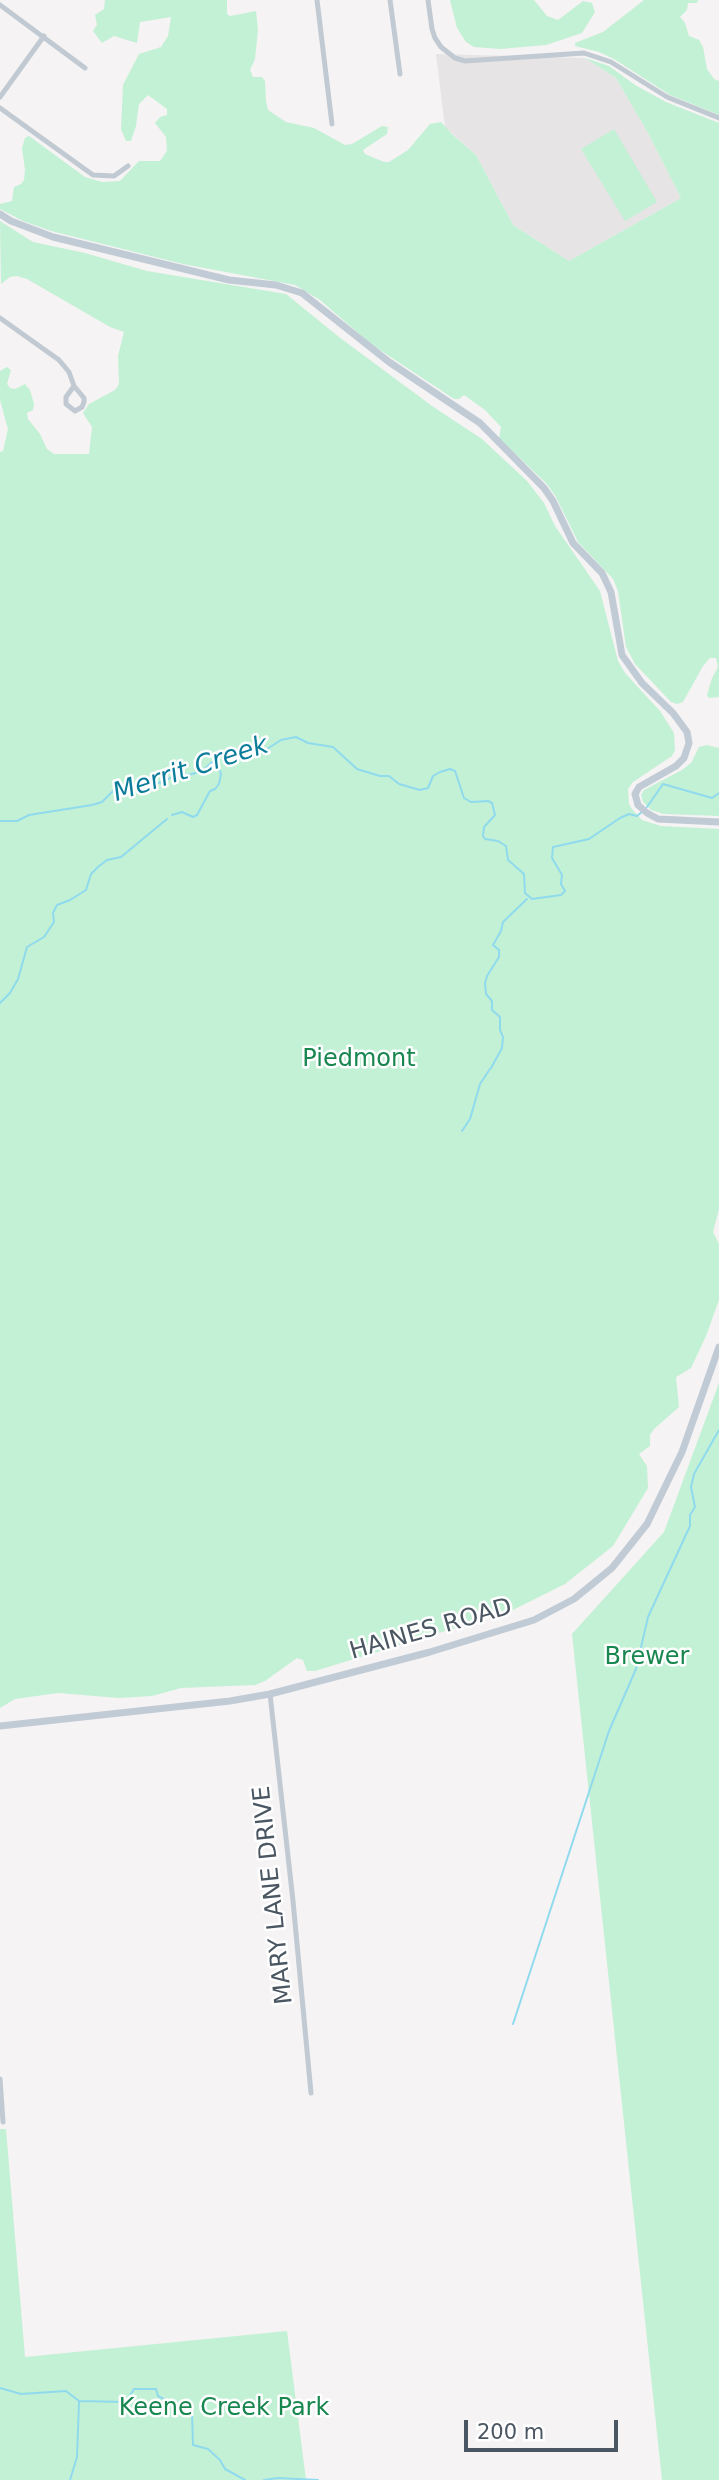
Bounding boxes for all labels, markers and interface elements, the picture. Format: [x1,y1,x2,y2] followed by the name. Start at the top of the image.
[109,730,273,810] water label: Merrit Creek
[302,1046,416,1074] park label: Piedmont
[346,1593,516,1667] street label: HAINES ROAD
[605,1644,689,1672] park label: Brewer
[248,1784,300,2006] street label: MARY LANE DRIVE
[119,2395,329,2423] park label: Keene Creek Park
[467,2406,621,2450] scale bar
[477,2420,544,2444] text: 200 m

